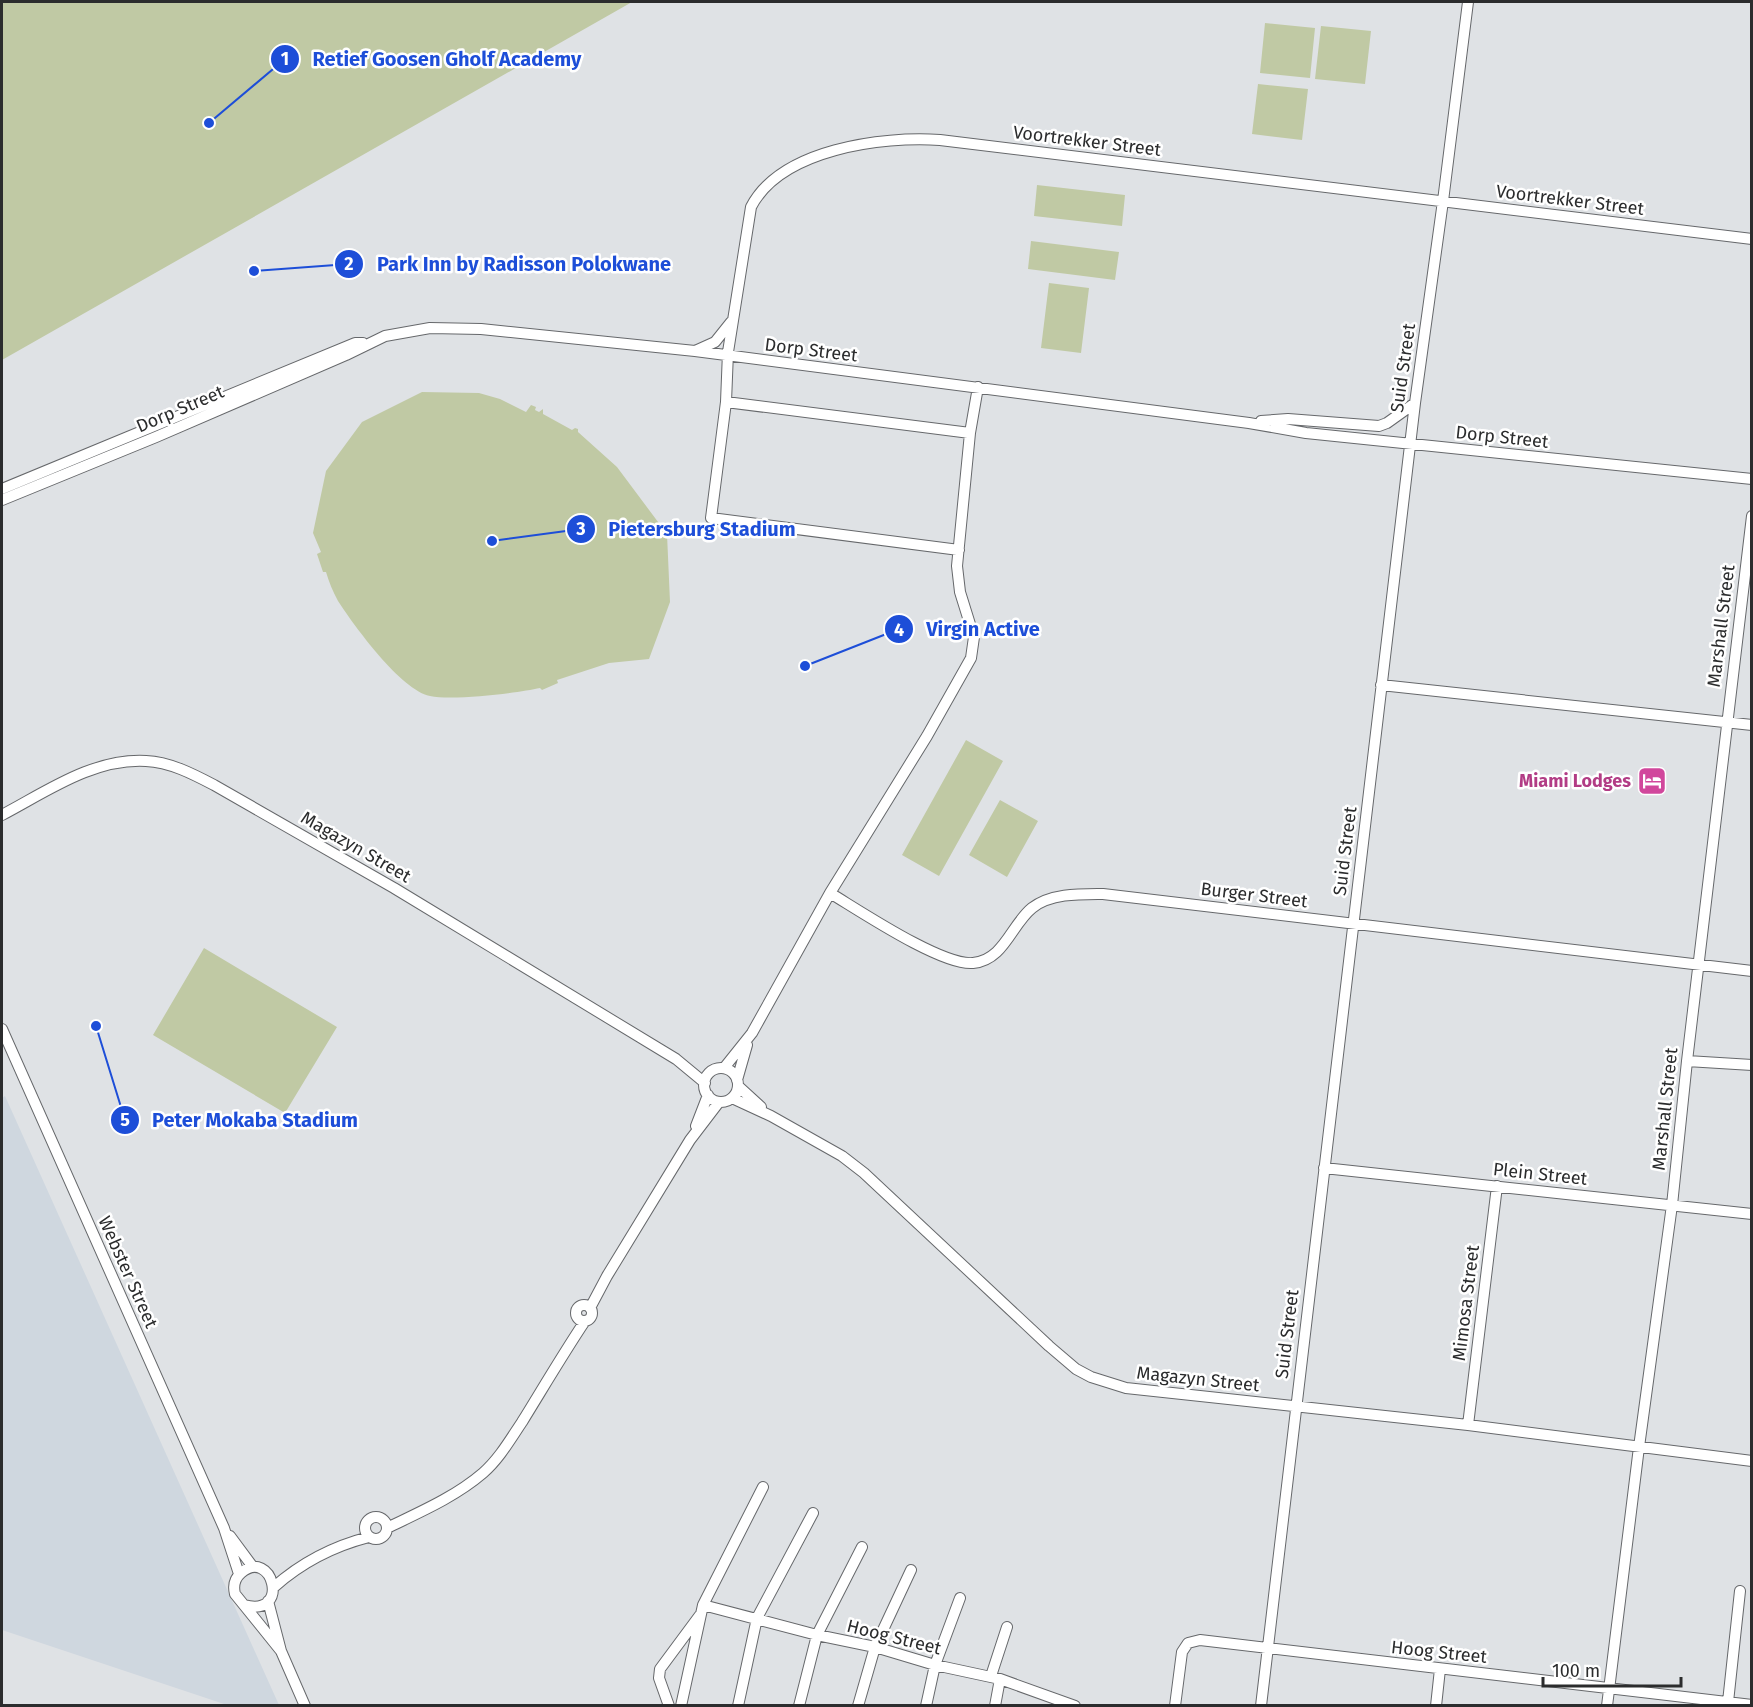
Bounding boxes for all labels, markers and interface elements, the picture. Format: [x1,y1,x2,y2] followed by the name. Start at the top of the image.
[270,40,593,78] callout: Retief Goosen Gholf Academy
[313,47,582,71] text: Retief Goosen Gholf Academy
[281,48,289,70] text: 1
[1012,121,1163,161] street label: Voortrekker Street
[1495,180,1646,220] street label: Voortrekker Street
[334,245,683,283] callout: Park Inn by Radisson Polokwane
[377,252,671,276] text: Park Inn by Radisson Polokwane
[344,253,354,275] text: 2
[1386,322,1420,414] street label: Suid Street
[763,333,859,367] street label: Dorp Street
[133,380,228,437] street label: Dorp Street
[1454,421,1550,453] street label: Dorp Street
[566,510,807,548] callout: Pietersburg Stadium
[608,517,796,541] text: Pietersburg Stadium
[575,518,586,540] text: 3
[1703,563,1739,688] street label: Marshall Street
[884,610,1052,648] callout: Virgin Active
[925,617,1040,641] text: Virgin Active
[894,619,904,641] text: 4
[1636,765,1668,797] hotel icon: Miami Lodges
[1519,770,1631,792] place label: Miami Lodges
[1329,805,1361,897] street label: Suid Street
[297,807,415,888] street label: Magazyn Street
[1199,878,1309,913] street label: Burger Street
[1648,1046,1682,1171] street label: Marshall Street
[110,1101,370,1139] callout: Peter Mokaba Stadium
[152,1108,358,1132] text: Peter Mokaba Stadium
[120,1109,130,1131] text: 5
[1492,1158,1589,1190] street label: Plein Street
[94,1213,163,1332] street label: Webster Street
[1448,1243,1484,1362] street label: Mimosa Street
[1271,1288,1303,1380] street label: Suid Street
[1136,1362,1261,1396] street label: Magazyn Street
[845,1615,944,1659] street label: Hoog Street
[1390,1636,1488,1668] street label: Hoog Street
[1543,1650,1681,1688] scale bar
[1552,1660,1600,1682] text: 100 m

